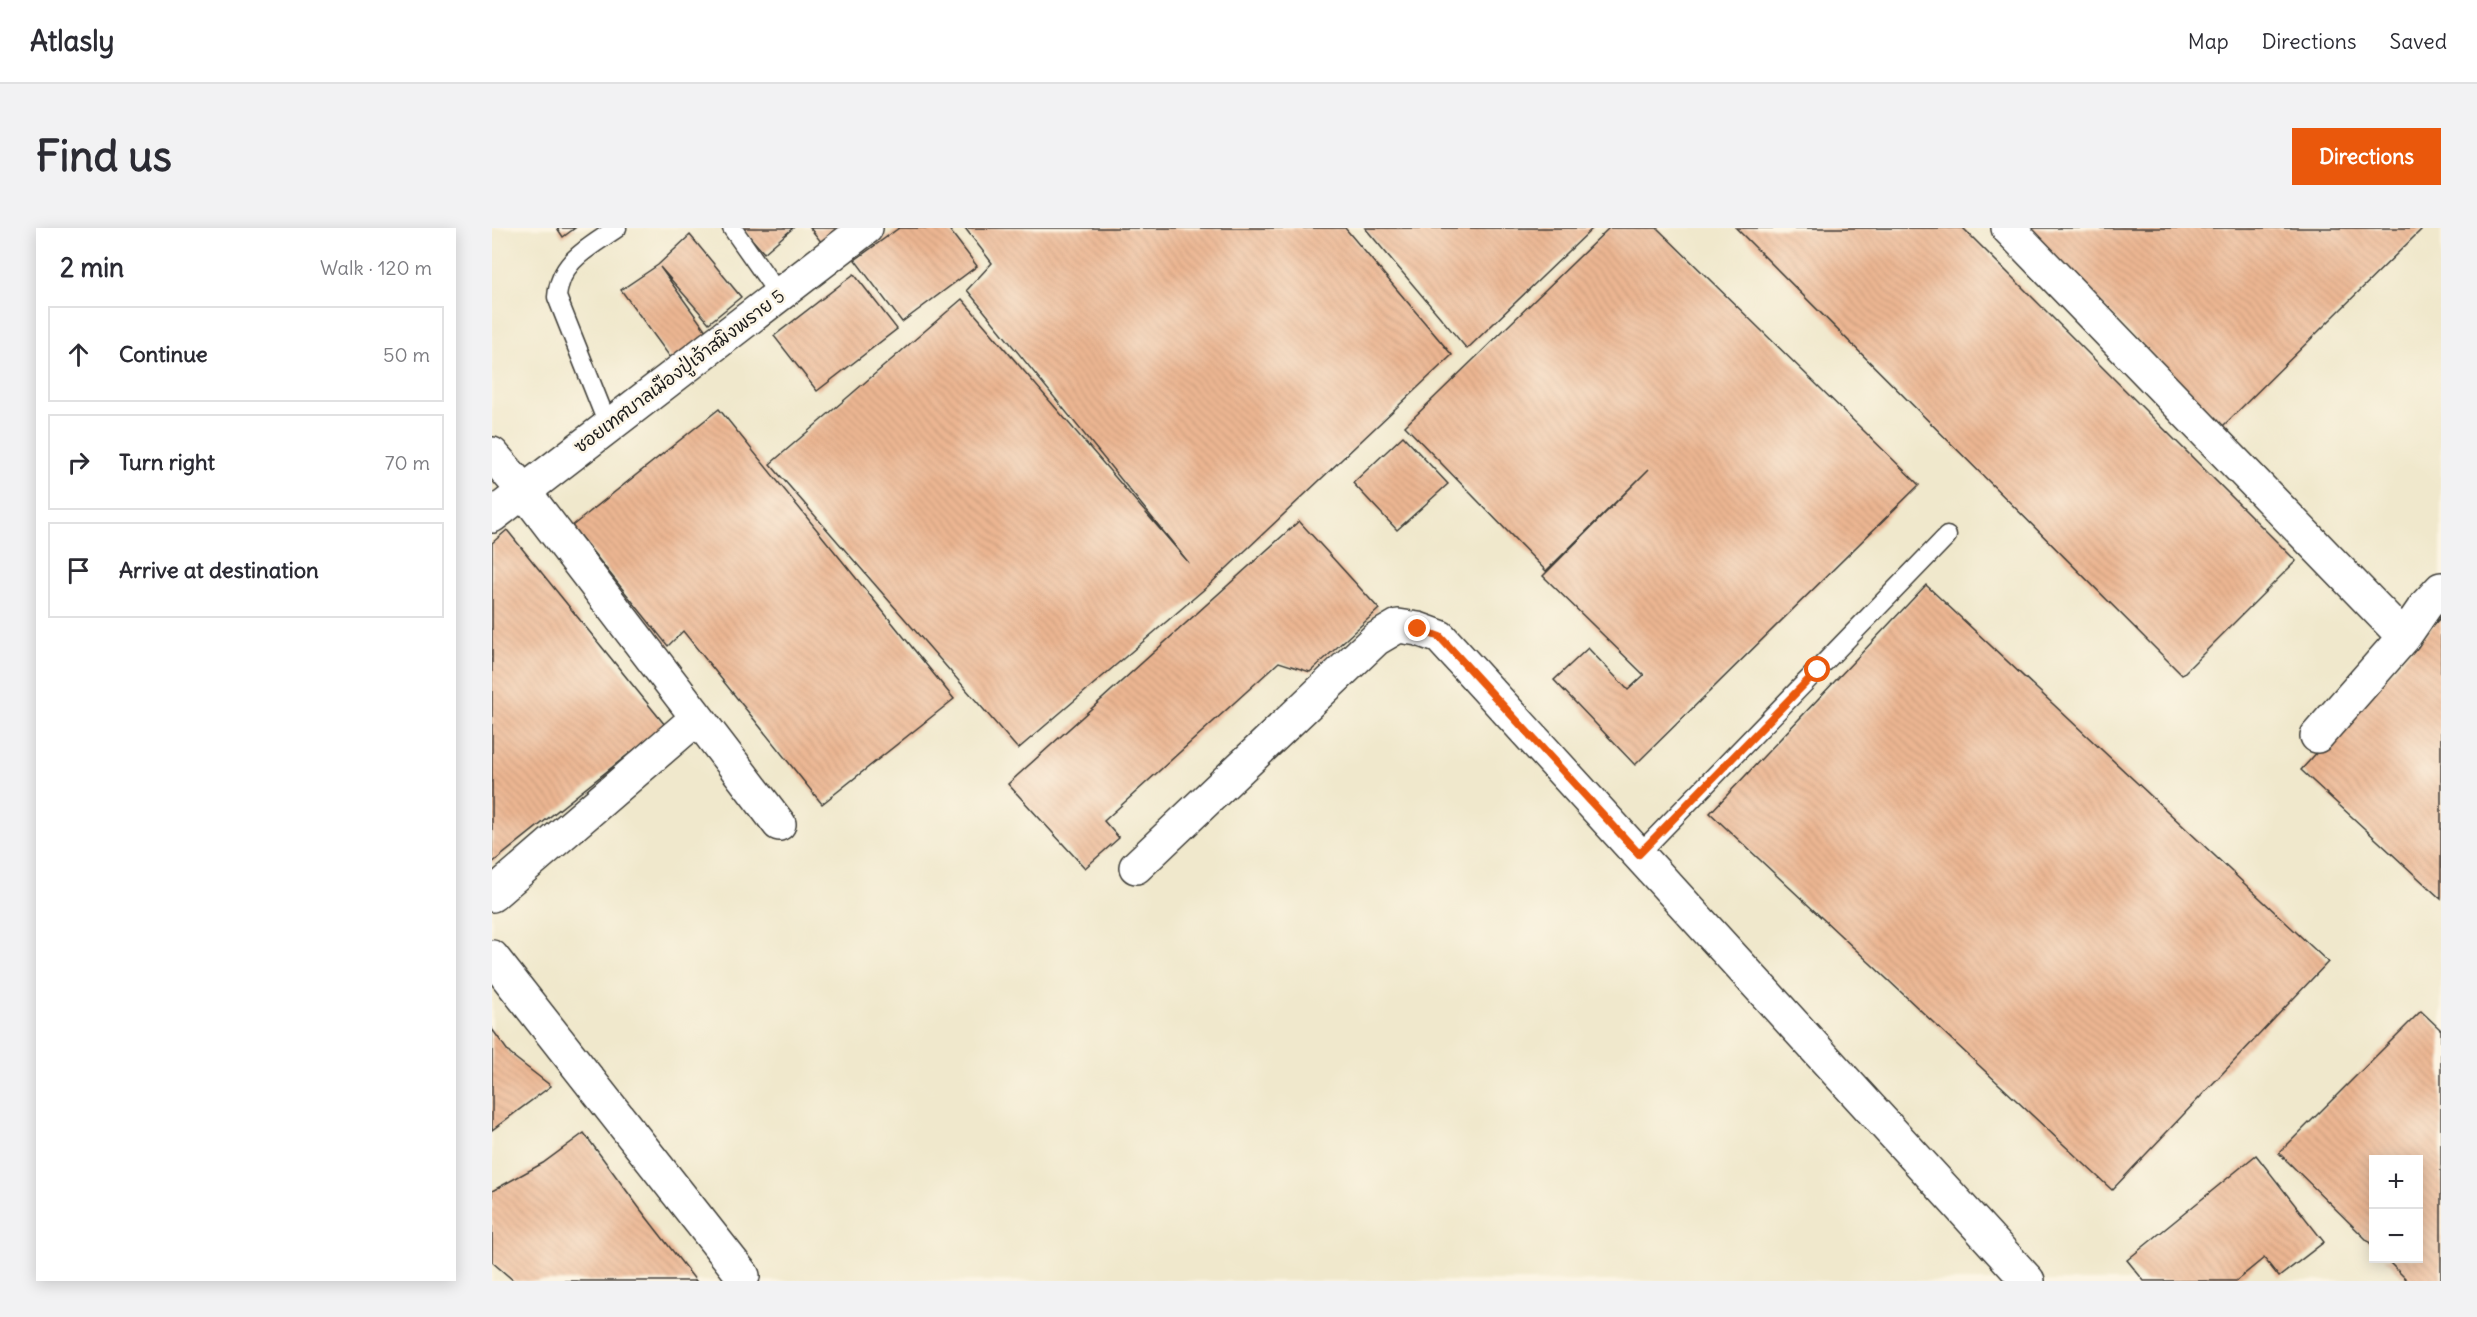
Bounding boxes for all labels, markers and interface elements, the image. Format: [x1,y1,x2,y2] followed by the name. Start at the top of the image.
[30,23,114,59] text: Atlasly
[2188,28,2229,55] text: Map
[2262,28,2356,55] text: Directions
[2389,28,2447,55] text: Saved
[2292,128,2441,185] button: Directions
[36,130,172,182] text: Find us
[60,251,124,284] text: 2 min
[320,255,432,280] text: Walk · 120 m
[569,284,791,460] street label: ซอยเทศบาลเมืองปู่เจ้าสมิงพราย 5
[62,338,95,371] icon: ahead
[119,340,208,368] text: Continue
[383,342,430,367] text: 50 m
[62,446,95,479] icon: right
[119,448,215,476] text: Turn right
[385,450,430,475] text: 70 m
[62,554,95,587] icon: arrive
[119,556,319,584] text: Arrive at destination
[1404,615,1430,641] route end
[1804,656,1830,682] route start
[2369,1155,2423,1263] map controls
[2369,1155,2423,1209] button: +
[2369,1209,2423,1263] button: −

